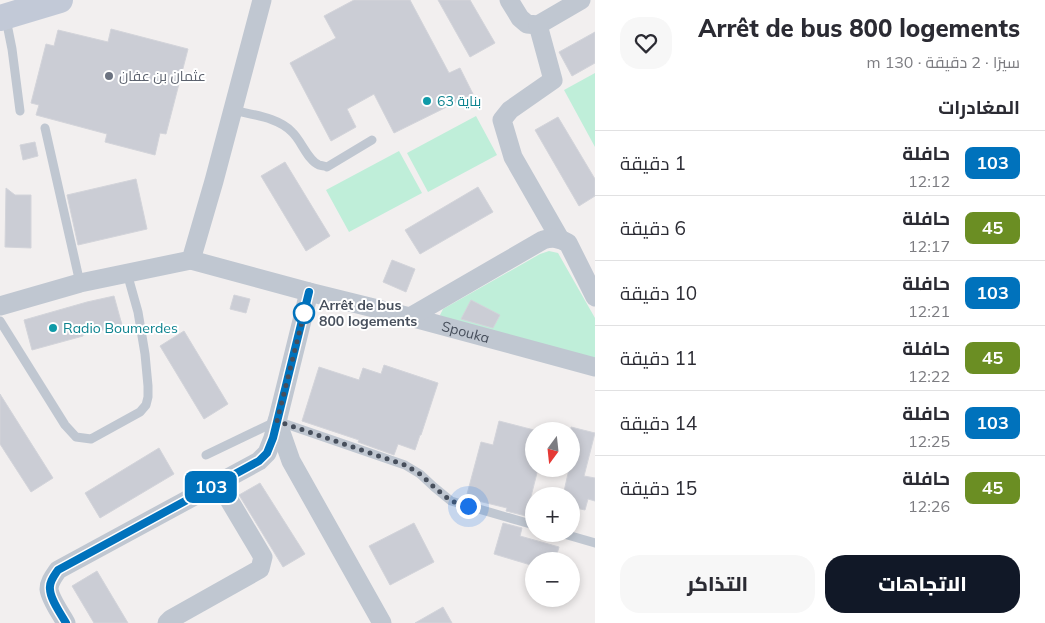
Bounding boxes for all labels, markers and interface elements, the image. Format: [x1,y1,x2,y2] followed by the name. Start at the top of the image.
[698,13,1020,43] text: Arrêt de bus 800 logements
[620,17,672,69] button: heart
[866,52,1020,72] text: سيرًا · 2 دقيقة · 130 m
[119,67,206,85] place label: عثمان بن عفان
[103,70,115,82] marker: عثمان بن عفان
[437,92,481,110] place label: بناية 63
[421,95,433,107] marker: بناية 63
[938,95,1020,119] text: المغادرات
[902,141,950,165] text: حافلة
[620,151,686,175] text: 1 دقيقة
[976,151,1009,174] text: 103
[908,171,950,191] text: 12:12
[902,206,950,230] text: حافلة
[620,216,686,240] text: 6 دقيقة
[982,216,1003,239] text: 45
[908,236,950,256] text: 12:17
[902,271,950,295] text: حافلة
[620,281,697,305] text: 10 دقيقة
[976,281,1009,304] text: 103
[319,296,417,330] place label: Arrêt de bus 800 logements
[908,301,950,321] text: 12:21
[293,302,315,324] marker: Arrêt de bus 800 logements
[440,317,492,347] street label: Spouka
[63,319,178,337] place label: Radio Boumerdes
[47,322,59,334] marker: Radio Boumerdes
[902,336,950,360] text: حافلة
[620,346,697,370] text: 11 دقيقة
[982,346,1003,369] text: 45
[908,366,950,386] text: 12:22
[902,401,950,425] text: حافلة
[620,411,697,435] text: 14 دقيقة
[976,411,1009,434] text: 103
[525,422,580,478] north arrow
[525,422,580,607] map controls
[908,431,950,451] text: 12:25
[902,466,950,490] text: حافلة
[182,471,240,503] line badge: 103
[195,475,227,498] text: 103
[620,476,697,500] text: 15 دقيقة
[982,476,1003,499] text: 45
[525,487,580,542] button: +
[456,494,481,519] your location
[908,496,950,516] text: 12:26
[525,552,580,607] button: −
[620,555,815,613] button: التذاكر
[825,555,1020,613] button: الاتجاهات

